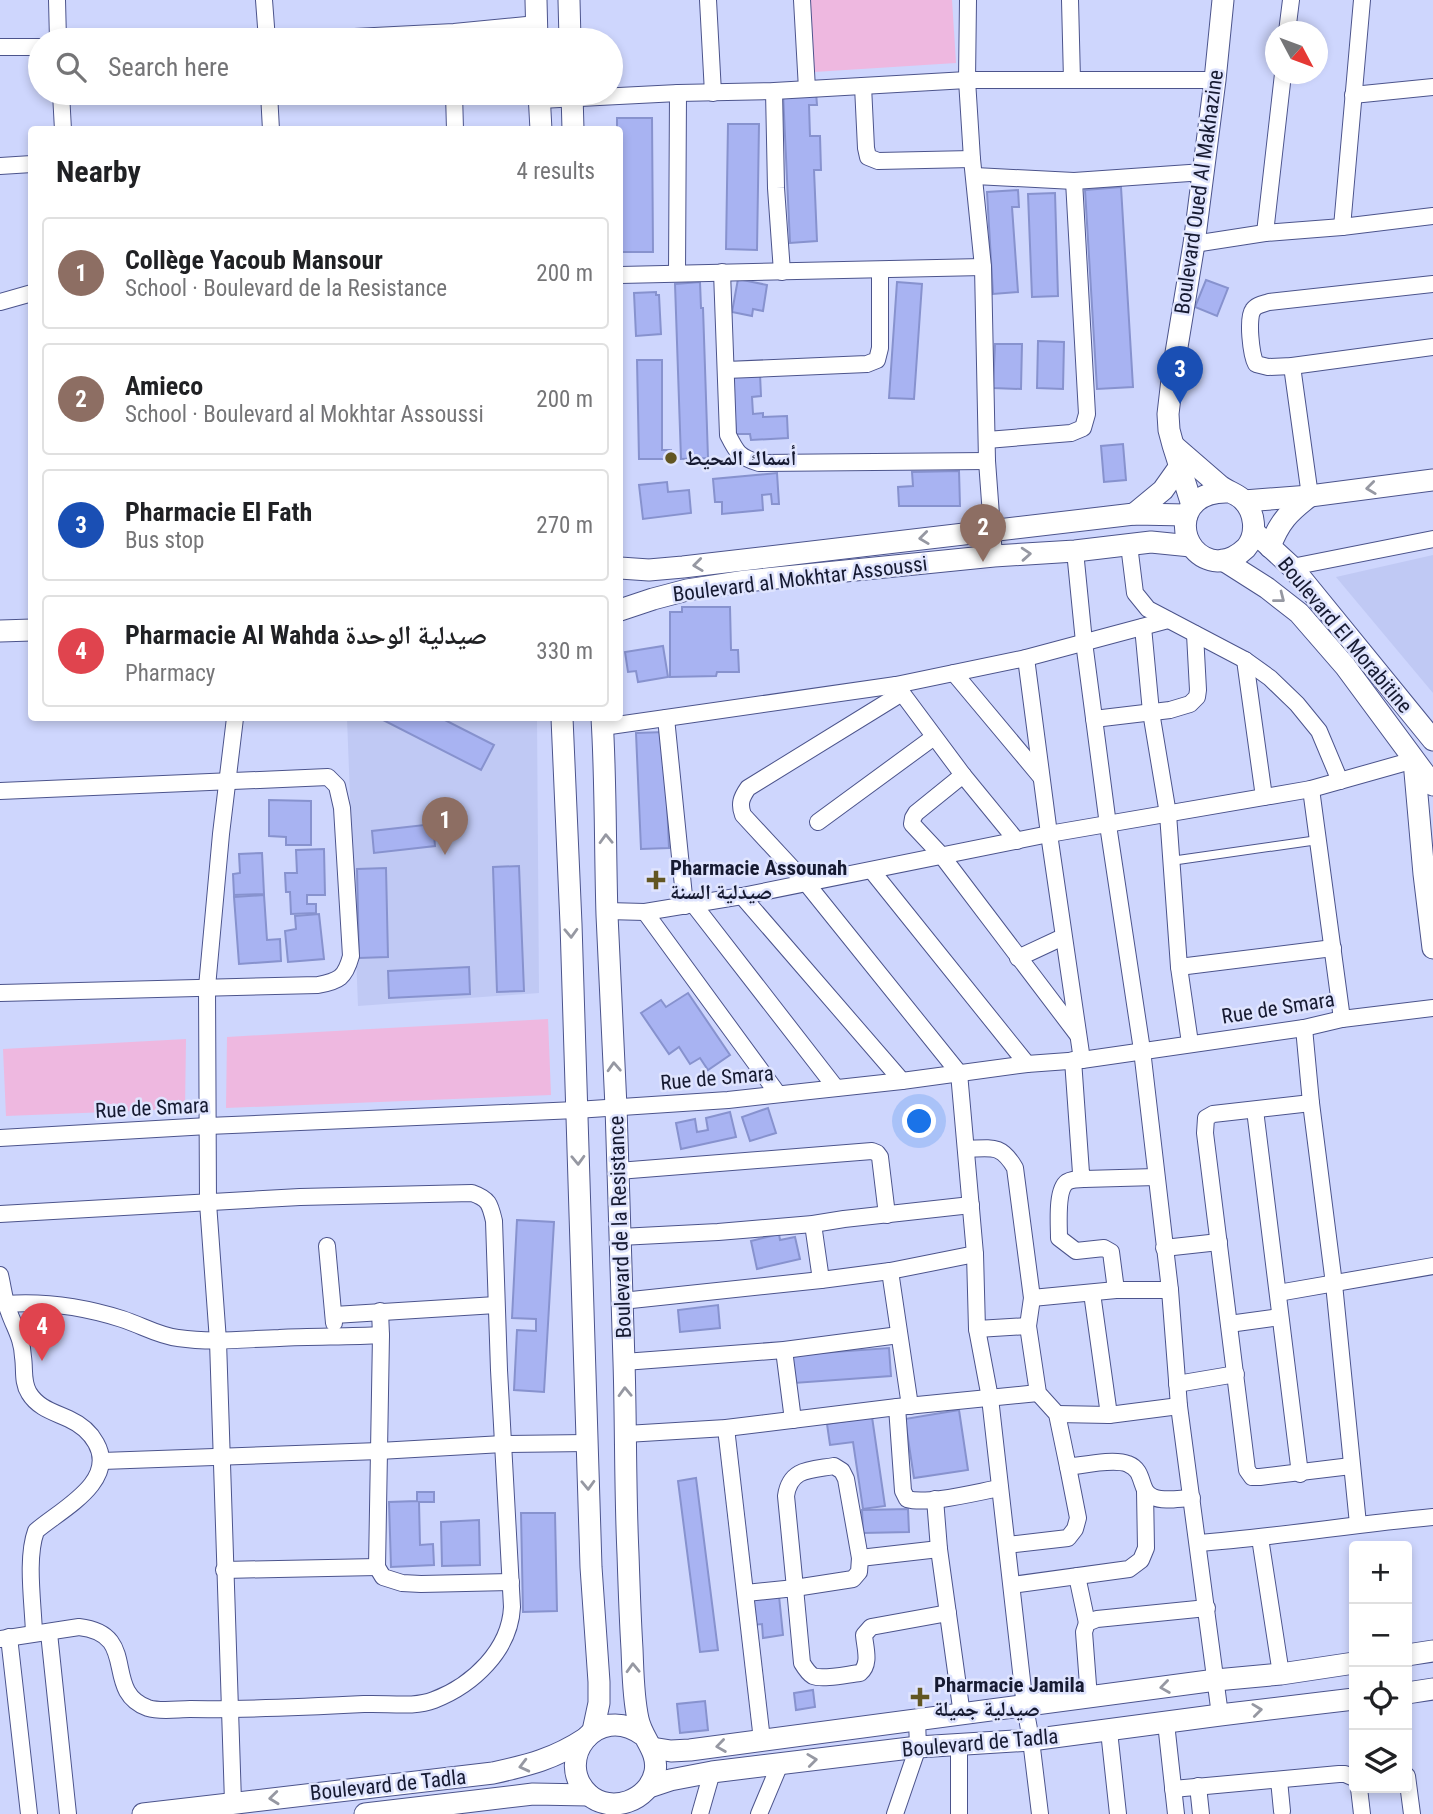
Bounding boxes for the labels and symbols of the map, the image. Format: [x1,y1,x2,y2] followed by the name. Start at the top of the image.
[1265,21,1328,84] north arrow
[1170,68,1228,316] street label: Boulevard Oued Al Makhazine
[1157,346,1203,404] pin: 3
[685,444,796,470] place label: أسماك المحيط
[663,450,679,466] marker: أسماك المحيط
[1365,481,1377,496] one-way arrow
[960,504,1006,562] pin: 2
[918,531,930,546] one-way arrow
[1020,547,1031,562] one-way arrow
[671,551,929,607] street label: Boulevard al Mokhtar Assoussi
[1273,552,1417,718] street label: Boulevard El Morabitine
[692,558,704,573] one-way arrow
[1271,590,1284,602] one-way arrow
[422,797,468,855] pin: 1
[598,834,614,844] one-way arrow
[670,856,847,904] place label: Pharmacie Assounah صيدلية السنة
[648,872,664,888] marker: Pharmacie Assounah صيدلية السنة
[563,928,579,938] one-way arrow
[1220,987,1336,1029] street label: Rue de Smara
[607,1061,622,1072] one-way arrow
[659,1061,775,1095] street label: Rue de Smara
[95,1093,209,1123] street label: Rue de Smara
[902,1104,936,1138] your location
[604,1115,636,1339] street label: Boulevard de la Resistance
[570,1155,586,1166] one-way arrow
[19,1303,65,1361] pin: 4
[617,1386,632,1397] one-way arrow
[581,1480,596,1491] one-way arrow
[625,1663,640,1674] one-way arrow
[934,1673,1085,1721] place label: Pharmacie Jamila صيدلية جميلة
[1159,1680,1171,1695] one-way arrow
[912,1689,928,1705] marker: Pharmacie Jamila صيدلية جميلة
[1251,1703,1263,1718] one-way arrow
[901,1724,1059,1762] street label: Boulevard de Tadla
[715,1738,727,1753] one-way arrow
[806,1753,818,1768] one-way arrow
[518,1758,530,1772] one-way arrow
[309,1765,467,1805] street label: Boulevard de Tadla
[268,1790,280,1805] one-way arrow

